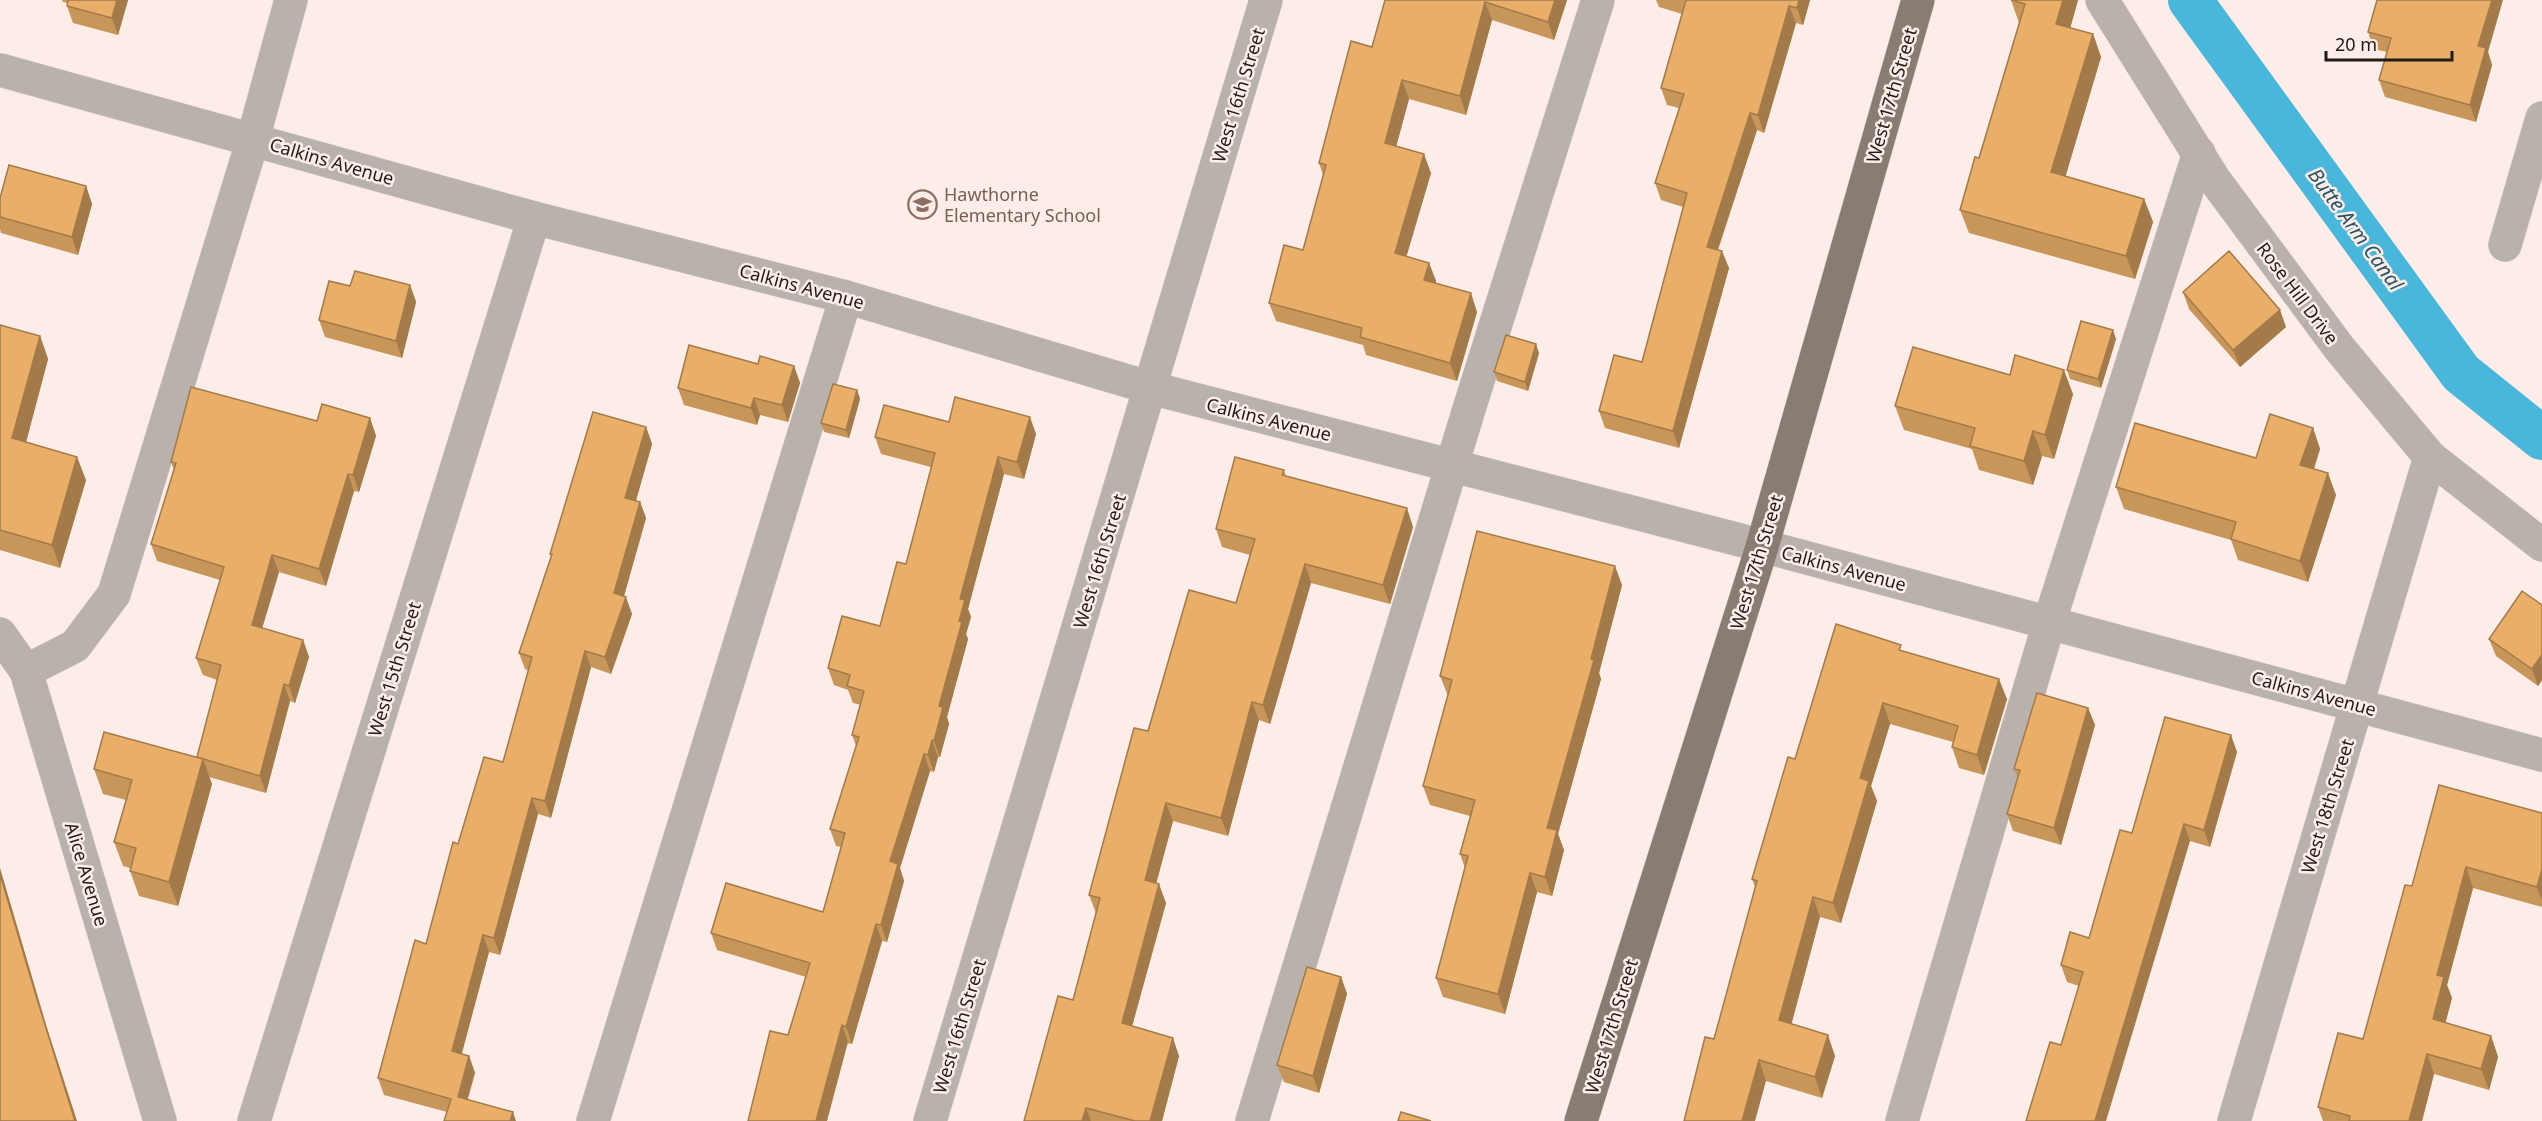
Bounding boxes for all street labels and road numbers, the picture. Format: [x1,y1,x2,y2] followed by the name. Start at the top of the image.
[1206,24,1270,165] street label: West 16th Street
[1860,24,1922,165] street label: West 17th Street
[267,132,397,190] street label: Calkins Avenue
[2252,237,2344,349] street label: Rose Hill Drive
[737,258,867,314] street label: Calkins Avenue
[1204,392,1334,446] street label: Calkins Avenue
[1067,490,1131,631] street label: West 16th Street
[1724,491,1788,632] street label: West 17th Street
[1779,540,1909,596] street label: Calkins Avenue
[362,598,426,739] street label: West 15th Street
[2249,665,2379,721] street label: Calkins Avenue
[2295,735,2359,876] street label: West 18th Street
[60,819,114,929] street label: Alice Avenue
[927,955,991,1096] street label: West 16th Street
[1579,955,1643,1096] street label: West 17th Street

